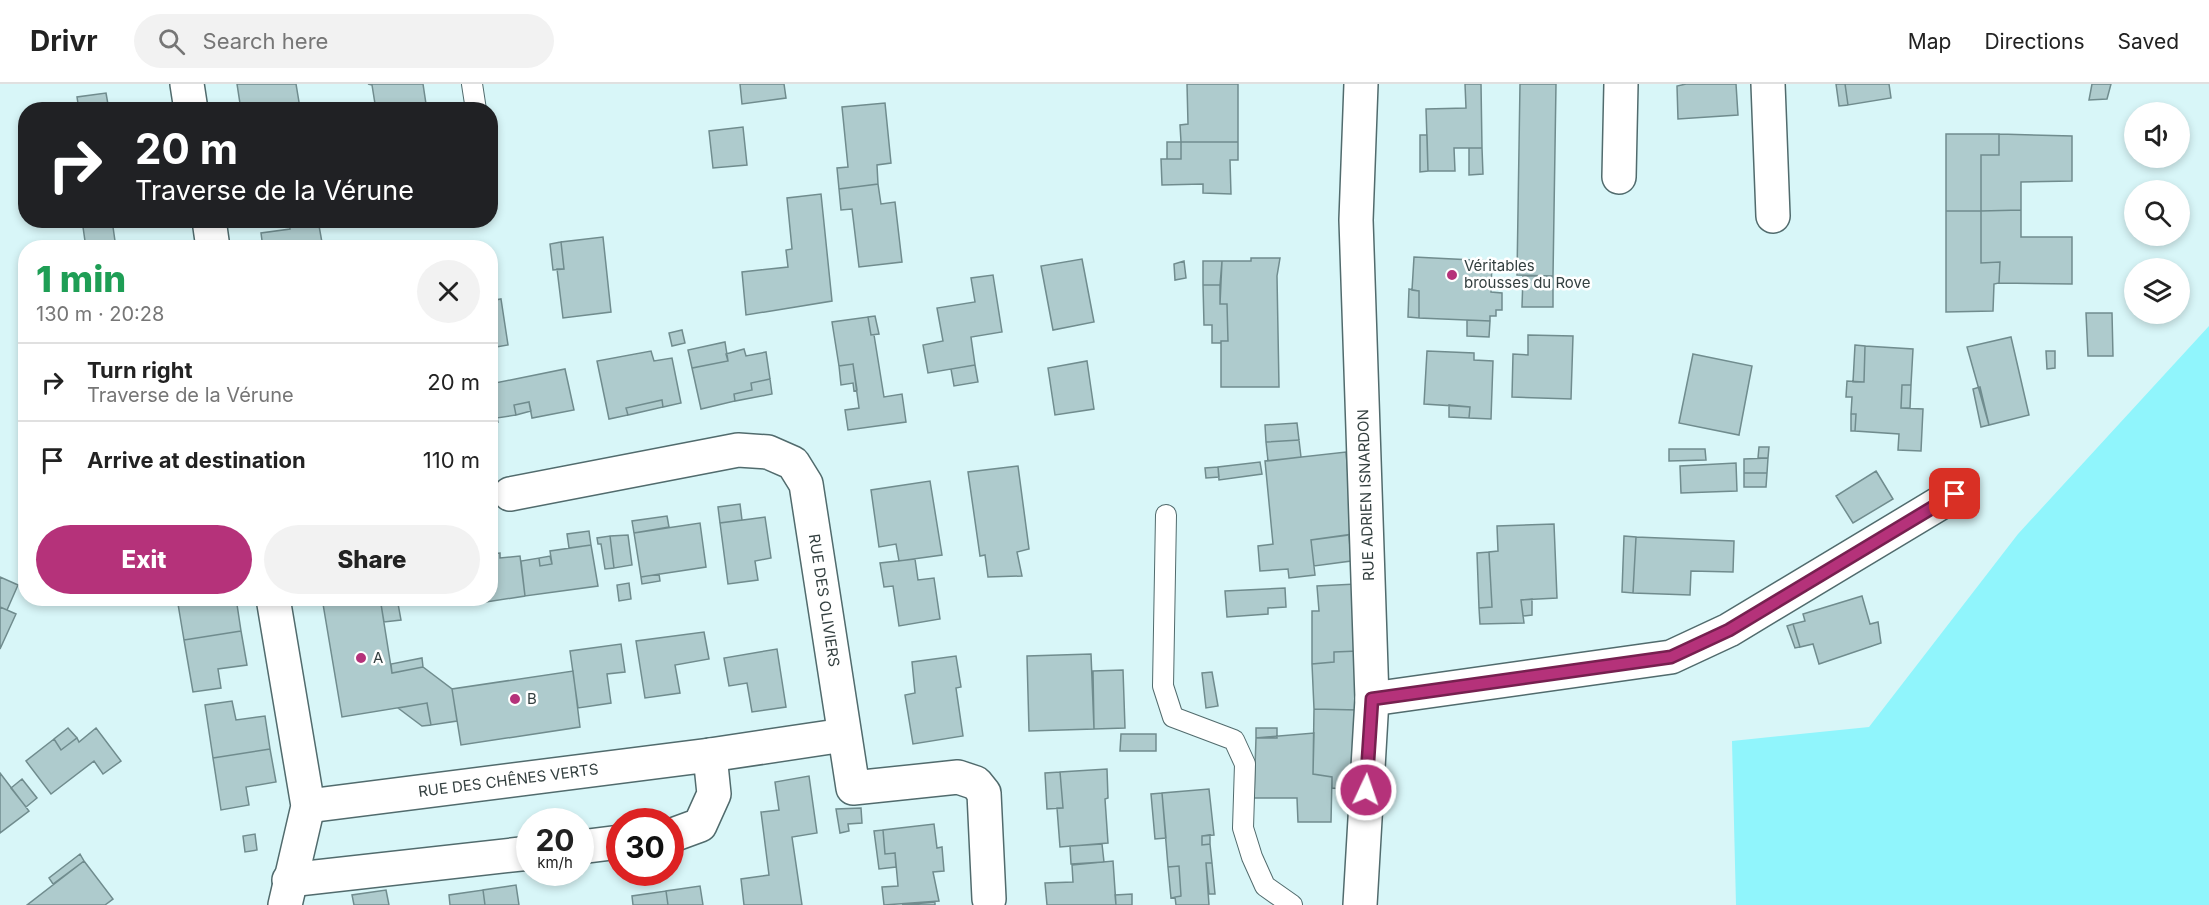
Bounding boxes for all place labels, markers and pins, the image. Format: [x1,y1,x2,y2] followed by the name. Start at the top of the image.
[1464,256,1590,292] place label: Véritables brousses du Rove
[1445,268,1459,282] marker: Véritables brousses du Rove
[1929,468,1980,519] pin
[373,648,383,667] place label: A
[354,651,368,665] marker: A
[527,689,537,708] place label: B
[508,692,522,706] marker: B

